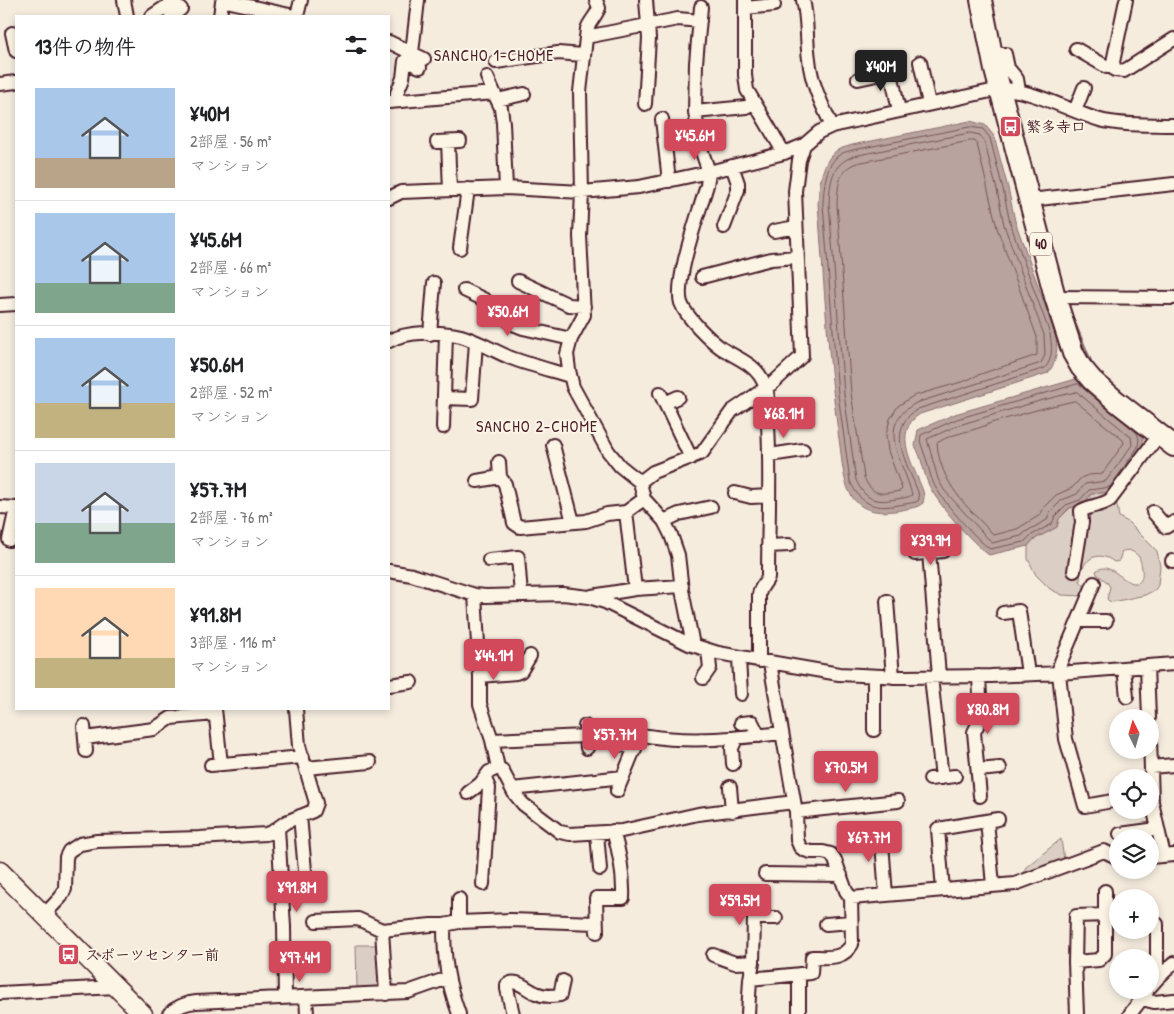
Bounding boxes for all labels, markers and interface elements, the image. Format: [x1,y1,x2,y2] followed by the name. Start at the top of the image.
[342,31,370,59] icon: filters
[35,32,136,61] text: 13件の物件
[434,44,554,66] district label: SANCHO 1-CHOME
[851,49,911,92] pin: ¥40M
[866,55,896,77] text: ¥40M
[190,99,230,128] text: ¥40M
[75,108,135,168] icon: home
[998,115,1022,139] bus stop icon: 繁多寺口
[1026,116,1086,137] place label: 繁多寺口
[654,119,736,161] pin: ¥45.6M
[675,124,715,146] text: ¥45.6M
[190,130,271,152] text: 2部屋 · 56 m²
[190,154,269,176] text: マンション
[190,225,242,254] text: ¥45.6M
[1030,232,1052,255] road number: 40
[75,233,135,293] icon: home
[190,256,271,278] text: 2部屋 · 66 m²
[190,280,269,302] text: マンション
[467,294,549,337] pin: ¥50.6M
[488,300,528,322] text: ¥50.6M
[190,350,243,379] text: ¥50.6M
[75,358,135,418] icon: home
[190,381,273,403] text: 2部屋 · 52 m²
[743,396,825,439] pin: ¥68.1M
[764,402,804,424] text: ¥68.1M
[190,405,269,427] text: マンション
[476,415,598,437] district label: SANCHO 2-CHOME
[190,475,246,504] text: ¥57.7M
[75,483,135,543] icon: home
[190,506,273,528] text: 2部屋 · 76 m²
[890,524,972,566] pin: ¥39.9M
[911,529,951,551] text: ¥39.9M
[190,530,269,552] text: マンション
[190,600,241,629] text: ¥91.8M
[75,608,135,668] icon: home
[190,631,276,653] text: 3部屋 · 116 m²
[453,638,535,681] pin: ¥44.1M
[475,644,513,666] text: ¥44.1M
[190,655,269,677] text: マンション
[947,692,1029,735] pin: ¥80.8M
[967,698,1009,720] text: ¥80.8M
[1109,709,1159,759] north arrow
[1109,709,1159,999] map controls
[574,718,656,760] pin: ¥57.7M
[594,723,636,745] text: ¥57.7M
[805,750,887,793] pin: ¥70.5M
[825,756,867,778] text: ¥70.5M
[1109,769,1159,819] button: locate
[828,820,910,863] pin: ¥67.7M
[848,826,890,848] text: ¥67.7M
[1109,829,1159,879] button: layers
[256,870,338,913] pin: ¥91.8M
[278,876,316,898] text: ¥91.8M
[699,884,781,926] pin: ¥59.5M
[720,889,760,911] text: ¥59.5M
[1109,889,1159,939] button: +
[259,940,341,983] pin: ¥97.4M
[57,943,81,967] bus stop icon: スポーツセンター前
[85,944,220,965] place label: スポーツセンター前
[280,946,320,968] text: ¥97.4M
[1109,949,1159,999] button: −

